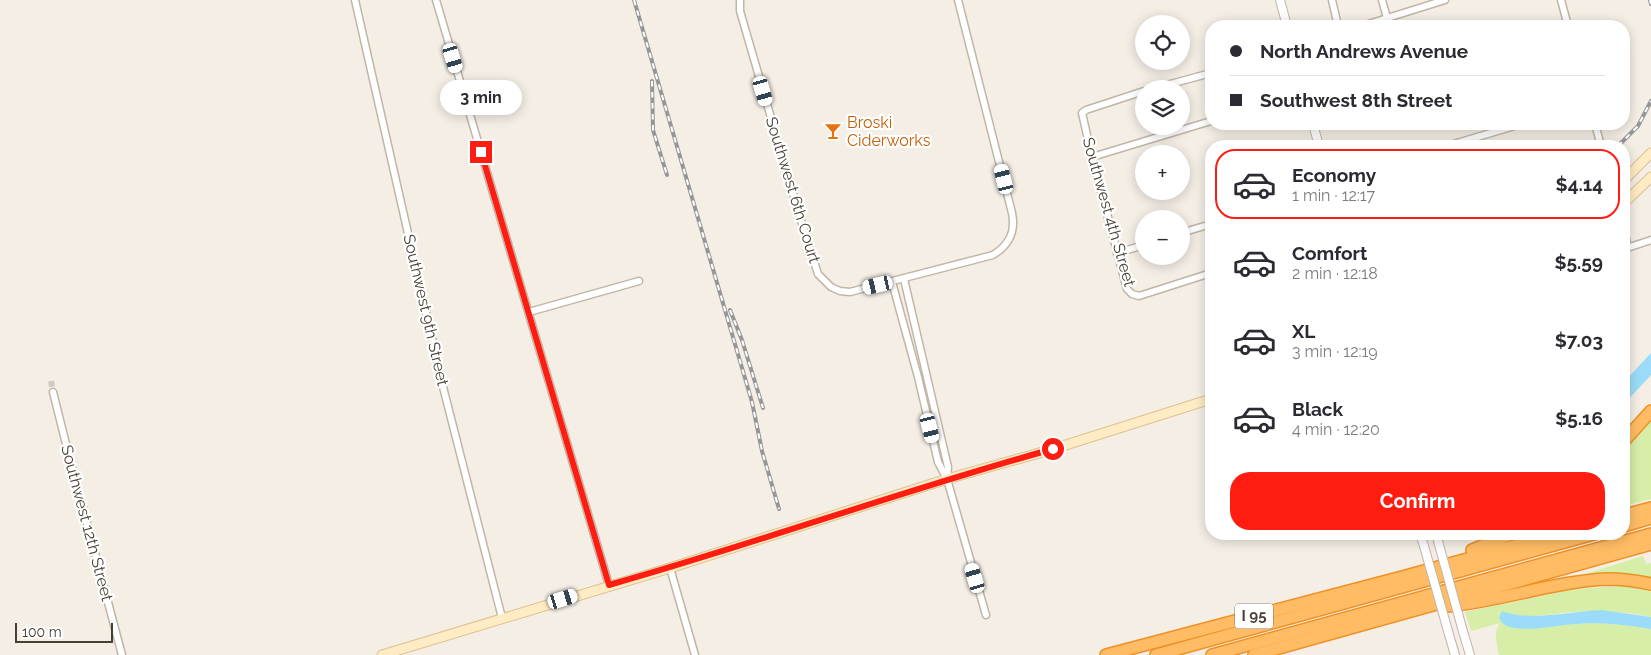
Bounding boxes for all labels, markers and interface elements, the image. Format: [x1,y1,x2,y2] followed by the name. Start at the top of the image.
[1135,15,1190,265] map controls
[1135,15,1190,70] button: locate
[1260,40,1468,62] text: North Andrews Avenue
[441,41,464,75] car
[751,75,774,107] car
[440,80,522,114] callout: 3 min
[1135,80,1190,135] button: layers
[460,88,502,107] text: 3 min
[1260,89,1452,111] text: Southwest 8th Street
[847,113,931,150] place label: Broski Ciderworks
[762,115,824,266] street label: Southwest 6th Court
[823,121,843,141] bar icon: Broski Ciderworks
[1079,135,1140,289] street label: Southwest 4th Street
[470,141,492,163] route end
[1135,145,1190,200] button: +
[1232,162,1277,207] icon: car
[993,163,1014,195] car
[1292,164,1376,186] text: Economy
[1556,173,1603,195] text: $4.14
[1292,186,1375,205] text: 1 min · 12:17
[1135,210,1190,265] button: −
[399,232,453,388] street label: Southwest 9th Street
[1232,240,1277,285] icon: car
[1292,242,1367,264] text: Comfort
[1554,251,1603,273] text: $5.59
[1292,264,1378,283] text: 2 min · 12:18
[861,274,894,296] car
[1232,318,1277,363] icon: car
[1292,320,1315,342] text: XL
[1555,329,1603,351] text: $7.03
[1292,342,1378,361] text: 3 min · 12:19
[1232,396,1277,441] icon: car
[1292,398,1343,420] text: Black
[1555,407,1603,429] text: $5.16
[919,412,940,444] car
[1292,420,1380,439] text: 4 min · 12:20
[1042,438,1064,460] route start
[57,443,117,604] street label: Southwest 12th Street
[1230,472,1605,530] button: Confirm
[963,561,986,595] car
[546,587,579,611] car
[1235,604,1273,628] road number: I 95
[15,620,112,643] scale bar
[22,624,62,640] text: 100 m

